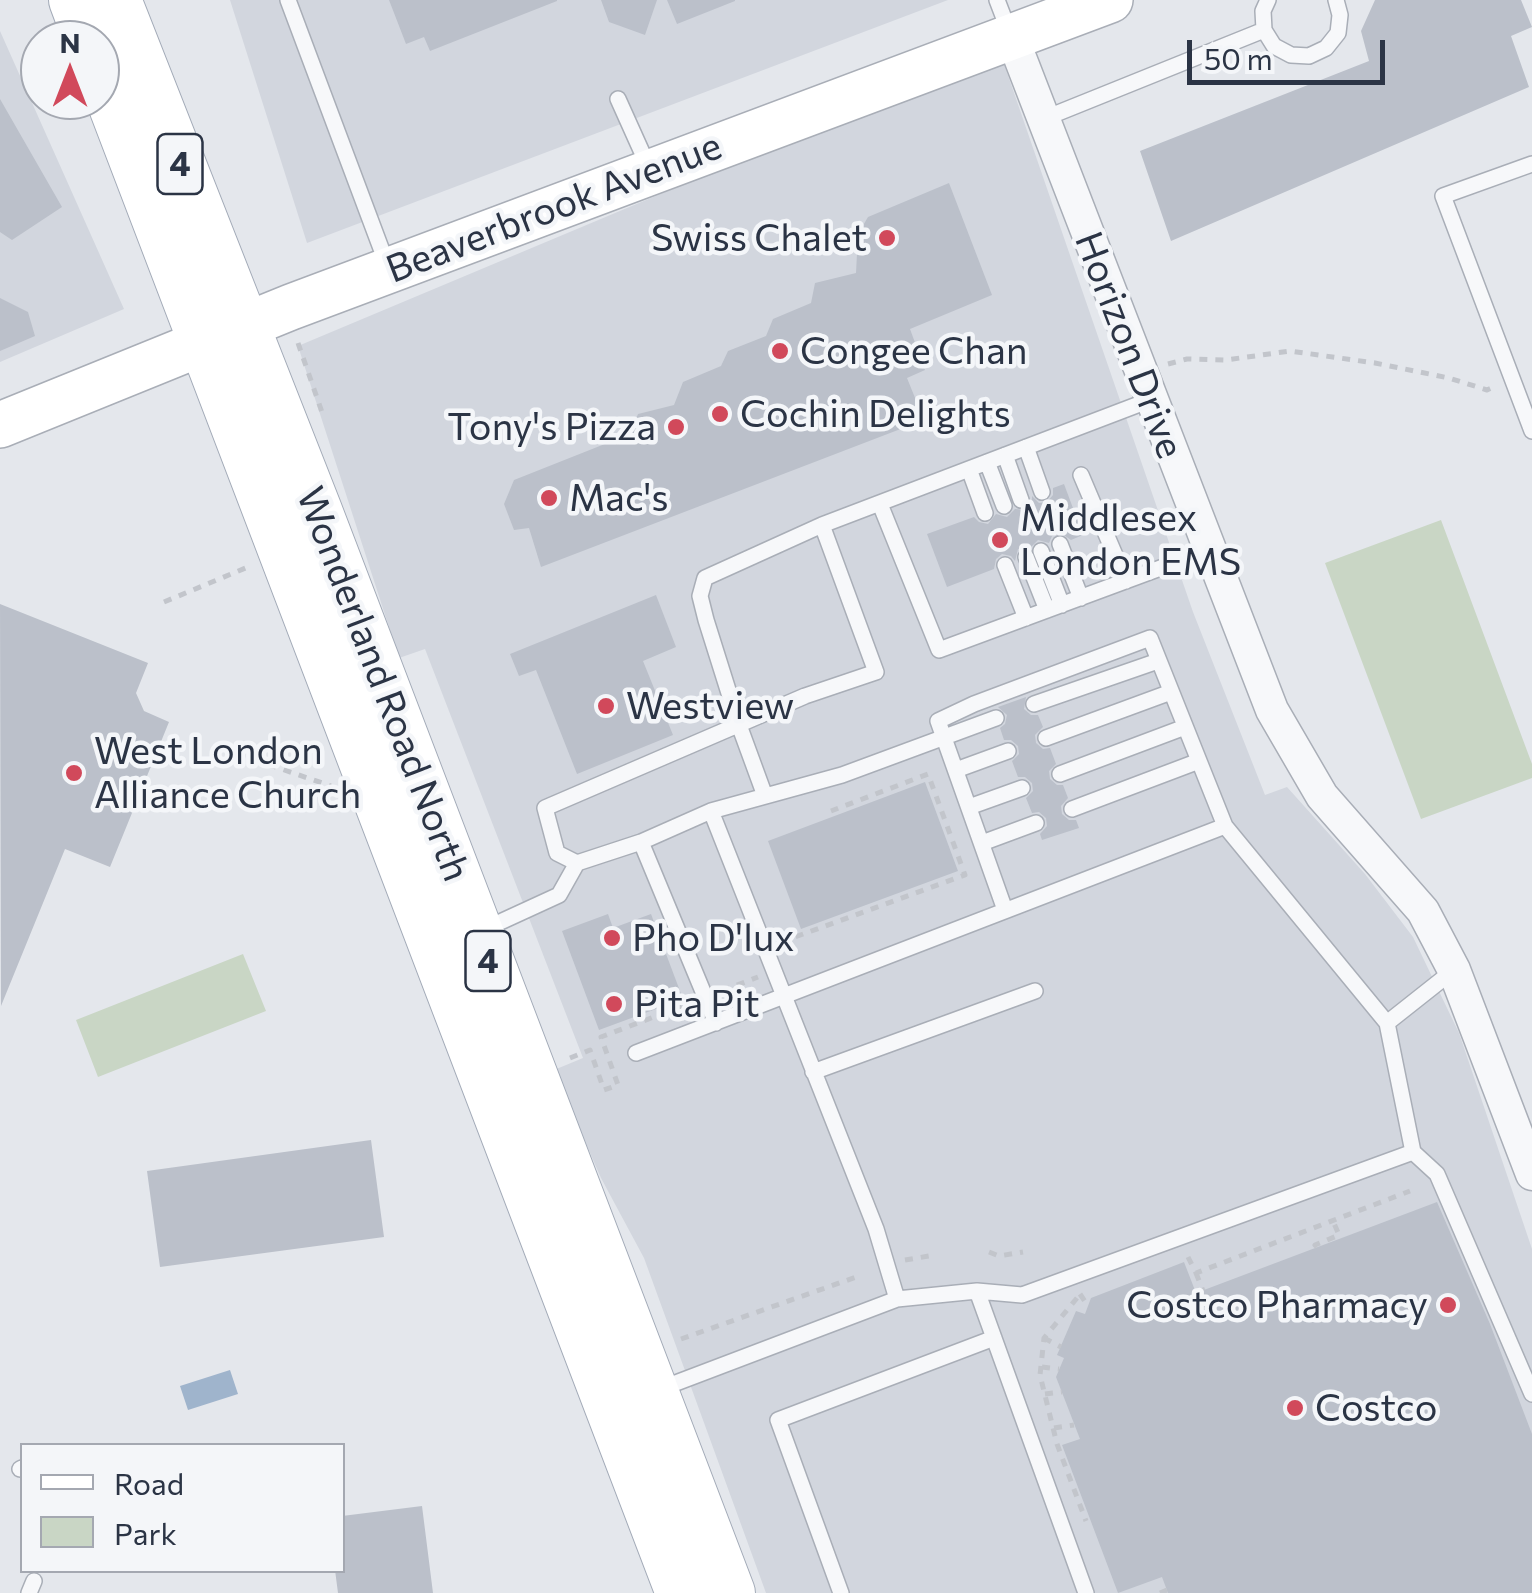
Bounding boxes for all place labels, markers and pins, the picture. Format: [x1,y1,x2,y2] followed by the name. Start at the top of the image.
[651,215,867,261] place label: Swiss Chalet
[876,227,898,249] marker: Swiss Chalet
[800,328,1028,374] place label: Congee Chan
[769,340,791,362] marker: Congee Chan
[740,391,1011,437] place label: Cochin Delights
[709,403,731,425] marker: Cochin Delights
[447,404,656,450] place label: Tony's Pizza
[665,416,687,438] marker: Tony's Pizza
[569,475,669,521] place label: Mac's
[538,487,560,509] marker: Mac's
[1020,495,1241,584] place label: Middlesex London EMS
[989,529,1011,551] marker: Middlesex London EMS
[626,683,794,729] place label: Westview
[595,695,617,717] marker: Westview
[94,728,361,818] place label: West London Alliance Church
[63,762,85,784] marker: West London Alliance Church
[632,915,794,961] place label: Pho D'lux
[601,927,623,949] marker: Pho D'lux
[634,981,760,1027] place label: Pita Pit
[603,993,625,1015] marker: Pita Pit
[1126,1282,1428,1328] place label: Costco Pharmacy
[1437,1294,1459,1316] marker: Costco Pharmacy
[1315,1385,1437,1431] place label: Costco
[1284,1397,1306,1419] marker: Costco

